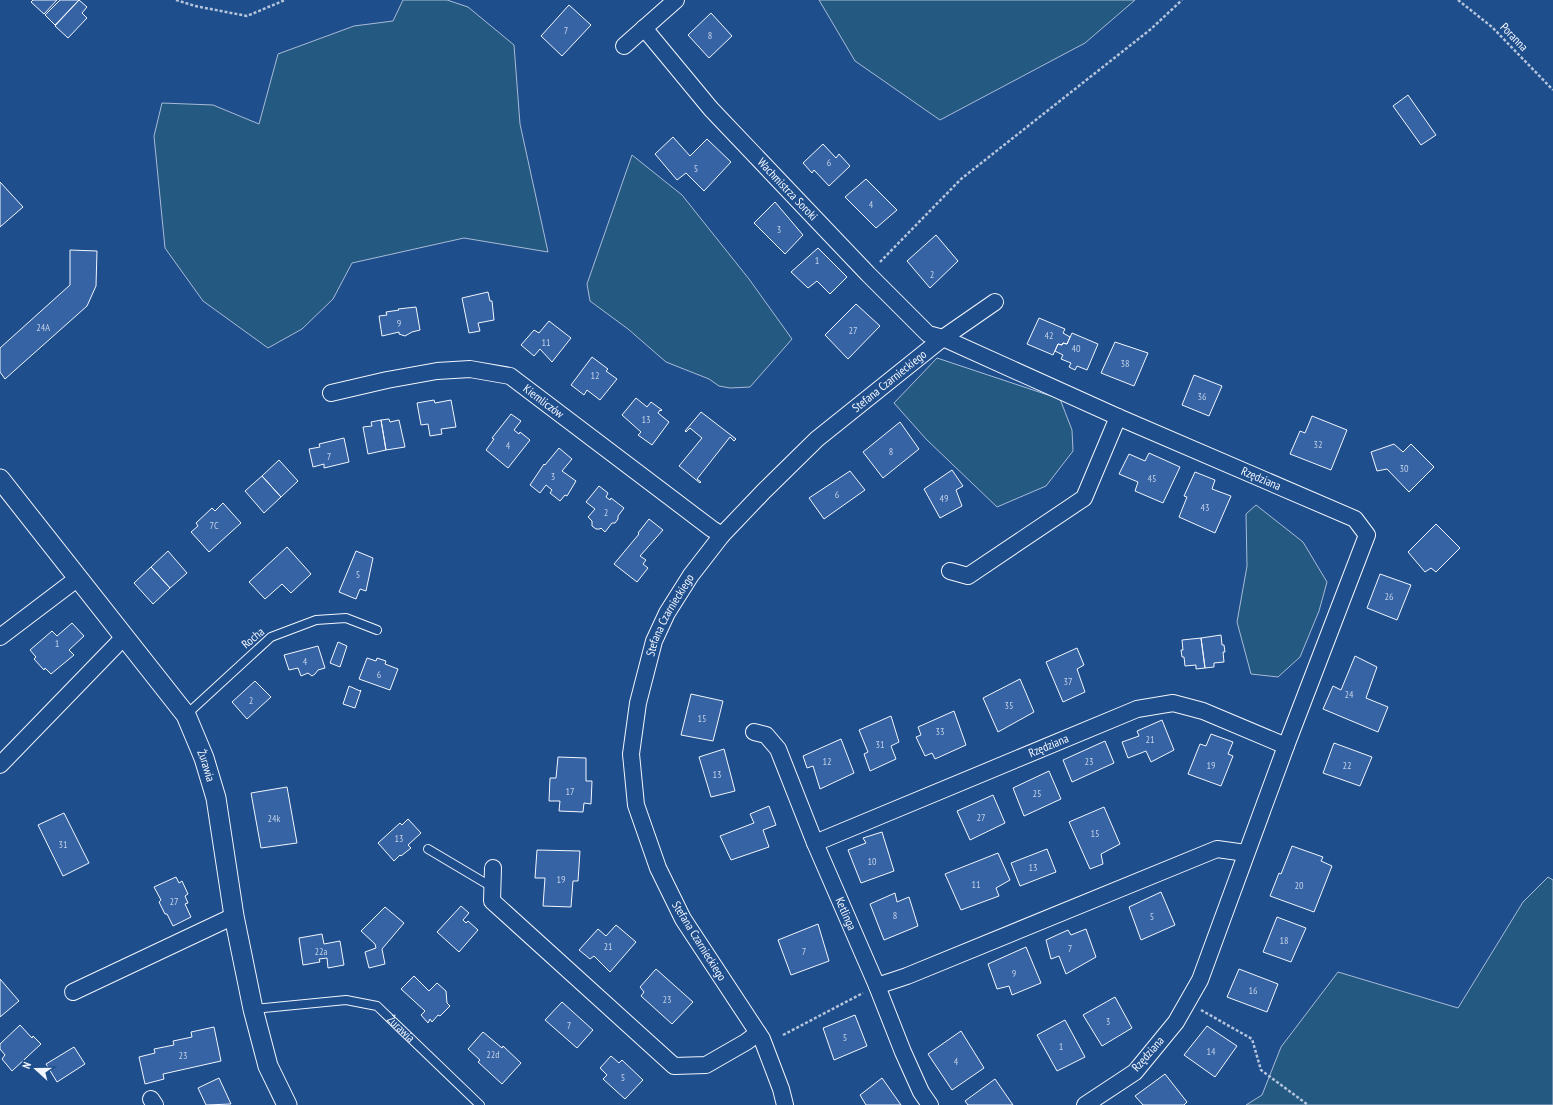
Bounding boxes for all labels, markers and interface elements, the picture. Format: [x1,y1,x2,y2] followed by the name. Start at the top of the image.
[1497,19,1532,54] street label: Poranna
[564,24,568,37] house number: 7
[708,29,712,42] house number: 8
[754,155,821,223] street label: Wachmistrza Soroki
[827,156,832,169] house number: 6
[694,162,698,175] house number: 5
[869,198,874,211] house number: 4
[777,223,781,236] house number: 3
[815,254,819,267] house number: 1
[930,268,934,281] house number: 2
[397,317,401,330] house number: 9
[36,321,50,334] house number: 24A
[849,324,858,337] house number: 27
[1045,329,1054,342] house number: 42
[542,336,551,349] house number: 11
[1072,342,1081,355] house number: 40
[849,346,929,415] street label: Stefana Czarnieckiego
[1121,357,1130,370] house number: 38
[591,369,600,382] house number: 12
[520,381,568,422] street label: Kiemliczów
[1198,390,1207,403] house number: 36
[642,413,651,426] house number: 13
[1314,438,1323,451] house number: 32
[506,439,511,452] house number: 4
[889,445,893,458] house number: 8
[327,450,331,463] house number: 7
[1400,462,1409,475] house number: 30
[1239,463,1284,493] street label: Rzędziana
[551,470,555,483] house number: 3
[1148,472,1157,485] house number: 45
[835,488,840,501] house number: 6
[940,492,949,505] house number: 49
[1201,501,1210,514] house number: 43
[604,506,608,519] house number: 2
[210,519,219,532] house number: 7C
[356,568,360,581] house number: 5
[642,571,697,658] street label: Stefana Czarnieckiego
[1385,590,1394,603] house number: 26
[238,624,267,651] street label: Rocha
[55,637,59,650] house number: 1
[303,655,308,668] house number: 4
[377,668,382,681] house number: 6
[1064,675,1073,688] house number: 37
[1345,688,1354,701] house number: 24
[249,694,253,707] house number: 2
[1005,699,1014,712] house number: 35
[698,712,707,725] house number: 15
[936,725,945,738] house number: 33
[1026,730,1071,760] street label: Rzędziana
[1146,733,1155,746] house number: 21
[876,738,885,751] house number: 31
[194,747,219,784] street label: Żurawia
[823,755,832,768] house number: 12
[1085,755,1094,768] house number: 23
[1207,759,1216,772] house number: 19
[1343,759,1352,772] house number: 22
[713,768,722,781] house number: 13
[566,785,575,798] house number: 17
[1033,787,1042,800] house number: 25
[977,811,986,824] house number: 27
[268,812,281,825] house number: 24k
[1091,827,1100,840] house number: 15
[395,832,404,845] house number: 13
[59,838,68,851] house number: 31
[868,855,877,868] house number: 10
[1029,861,1038,874] house number: 13
[557,873,566,886] house number: 19
[972,878,981,891] house number: 11
[1295,879,1304,892] house number: 20
[170,895,179,908] house number: 27
[832,895,860,933] street label: Ketlinga
[669,898,730,983] street label: Stefana Czarnieckiego
[893,909,897,922] house number: 8
[1150,910,1154,923] house number: 5
[1280,934,1289,947] house number: 18
[604,940,613,953] house number: 21
[1068,942,1072,955] house number: 7
[315,945,328,958] house number: 22a
[802,945,806,958] house number: 7
[1012,967,1016,980] house number: 9
[1249,984,1258,997] house number: 16
[663,993,672,1006] house number: 23
[384,1012,418,1045] street label: Żurawia
[1106,1015,1110,1028] house number: 3
[567,1019,571,1032] house number: 7
[843,1031,847,1044] house number: 5
[1128,1033,1167,1074] street label: Rzędziana
[1059,1040,1063,1053] house number: 1
[1207,1045,1216,1058] house number: 14
[486,1048,500,1061] house number: 22d
[16,1049,56,1089] north arrow
[179,1049,188,1062] house number: 23
[954,1055,959,1068] house number: 4
[19,1060,34,1071] text: N
[621,1071,625,1084] house number: 5

